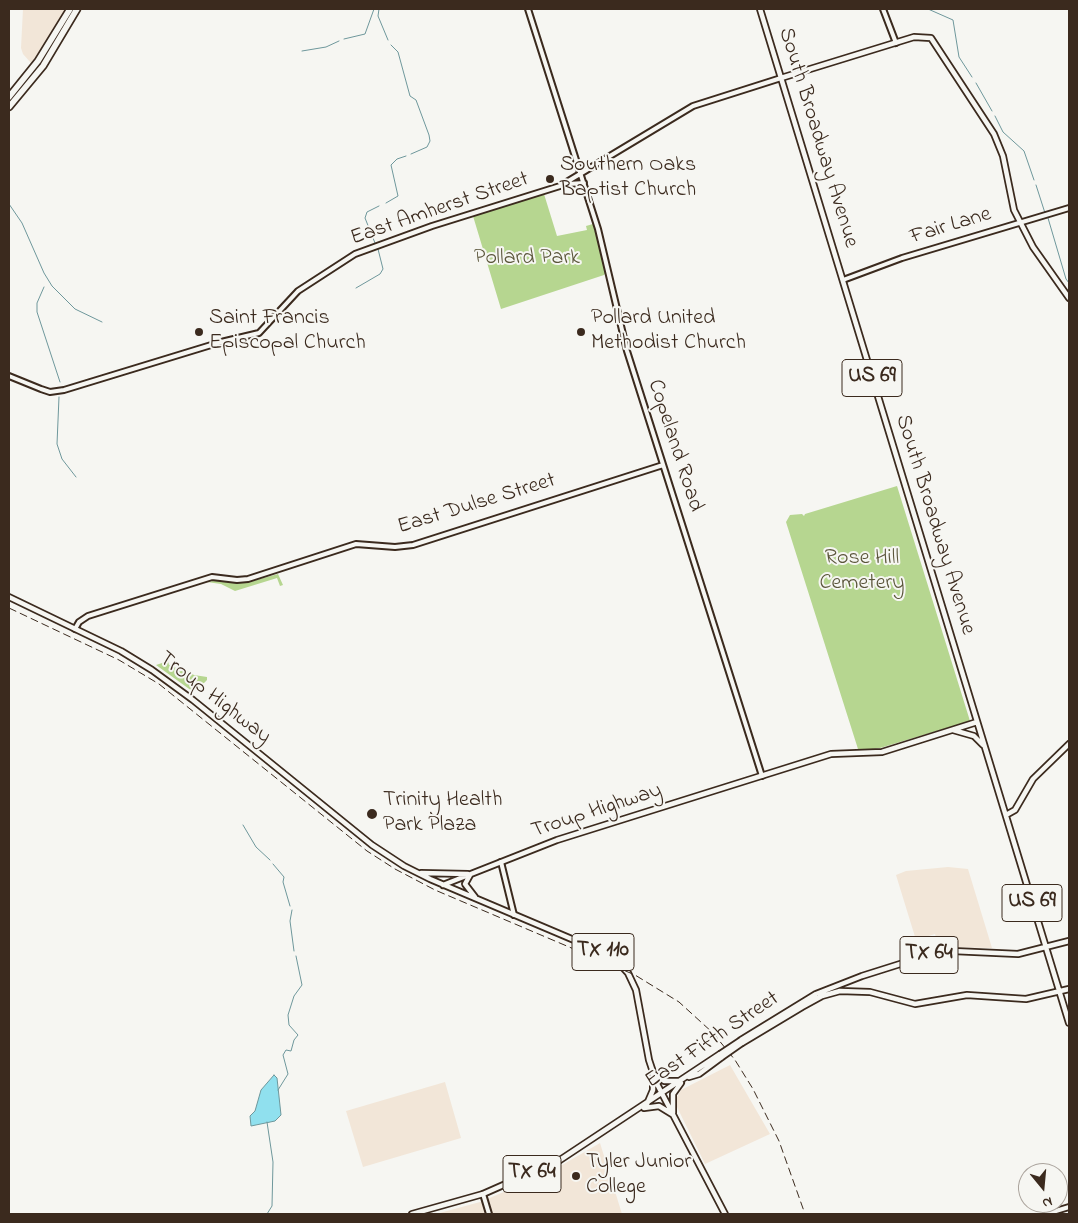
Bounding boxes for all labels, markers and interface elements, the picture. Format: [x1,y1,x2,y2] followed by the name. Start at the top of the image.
[771,25,863,251] street label: South Broadway Avenue
[560,153,696,205] place label: Southern Oaks Baptist Church
[347,167,533,253] street label: East Amherst Street
[544,173,556,185] marker: Southern Oaks Baptist Church
[907,202,995,252] street label: Fair Lane
[474,246,580,272] park label: Pollard Park
[209,306,366,358] place label: Saint Francis Episcopal Church
[591,306,746,358] place label: Pollard United Methodist Church
[193,326,205,338] marker: Saint Francis Episcopal Church
[575,326,587,338] marker: Pollard United Methodist Church
[842,359,902,396] road number: US 69
[640,377,708,515] street label: Copeland Road
[888,412,980,638] street label: South Broadway Avenue
[395,468,559,542] street label: East Dulse Street
[819,546,905,598] park label: Rose Hill Cemetery
[152,647,276,751] street label: Troup Highway
[528,778,666,846] street label: Troup Highway
[383,788,502,839] place label: Trinity Health Park Plaza
[365,807,379,821] marker: Trinity Health Park Plaza
[1002,884,1062,921] road number: US 69
[572,934,634,970] road number: TX 110
[900,936,958,974] road number: TX 64
[641,987,785,1095] street label: East Fifth Street
[586,1150,691,1202] place label: Tyler Junior College
[503,1156,561,1192] road number: TX 64
[1018,1163,1068,1213] north arrow
[570,1170,582,1182] marker: Tyler Junior College
[1040,1190,1055,1213] text: N

